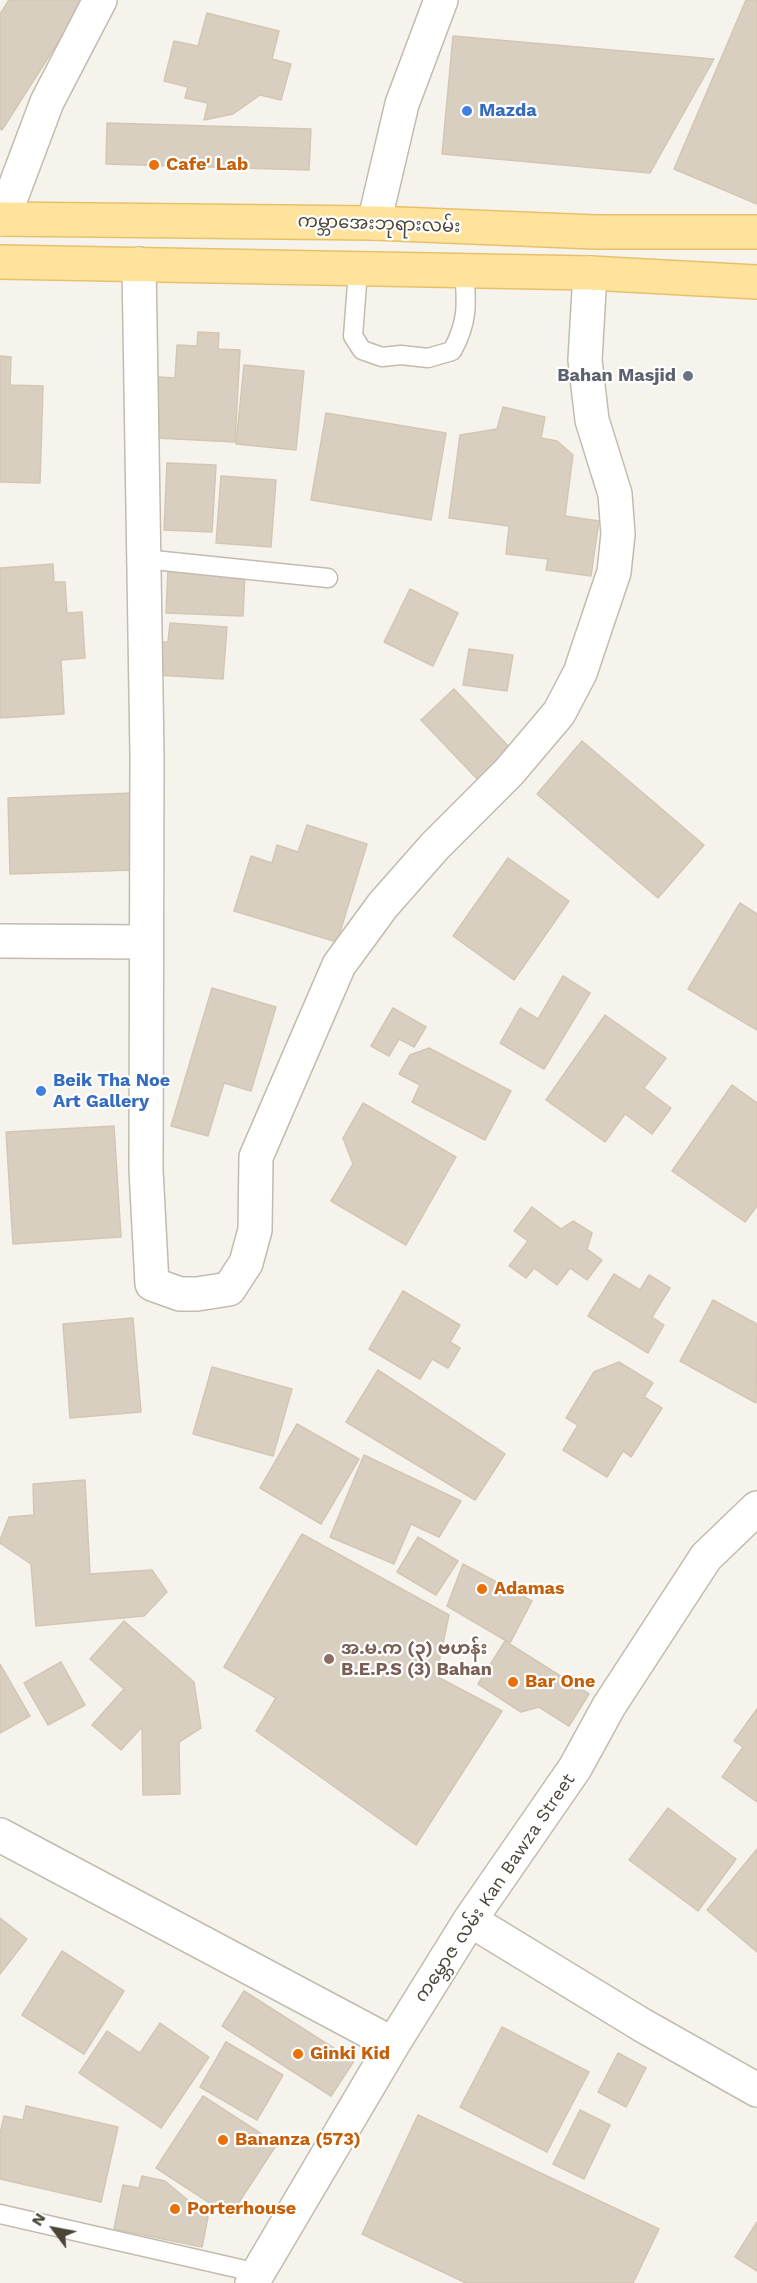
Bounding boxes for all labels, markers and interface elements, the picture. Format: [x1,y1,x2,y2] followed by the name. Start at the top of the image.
[479,100,537,122] place label: Mazda
[460,104,474,118] marker: Mazda
[166,154,248,176] place label: Cafe' Lab
[147,158,161,172] marker: Cafe' Lab
[297,210,461,238] street label: ကမ္ဘာအေးဘုရားလမ်း
[557,365,676,387] place label: Bahan Masjid
[681,369,695,383] marker: Bahan Masjid
[53,1070,170,1112] place label: Beik Tha Noe Art Gallery
[34,1084,48,1098] marker: Beik Tha Noe Art Gallery
[494,1578,565,1600] place label: Adamas
[475,1582,489,1596] marker: Adamas
[341,1638,492,1680] place label: အ.မ.က (၃) ဗဟန်း B.E.P.S (3) Bahan
[322,1652,336,1666] marker: အ.မ.က (၃) ဗဟန်း B.E.P.S (3) Bahan
[525,1671,595,1693] place label: Bar One
[506,1675,520,1689] marker: Bar One
[410,1770,580,2006] street label: ကမ္ဘောဇ လမ်း Kan Bawza Street
[310,2043,390,2065] place label: Ginki Kid
[291,2047,305,2061] marker: Ginki Kid
[235,2129,361,2151] place label: Bananza (573)
[216,2133,230,2147] marker: Bananza (573)
[187,2198,296,2220] place label: Porterhouse
[24,2199,84,2259] north arrow
[168,2202,182,2216] marker: Porterhouse
[27,2209,50,2229] text: N

